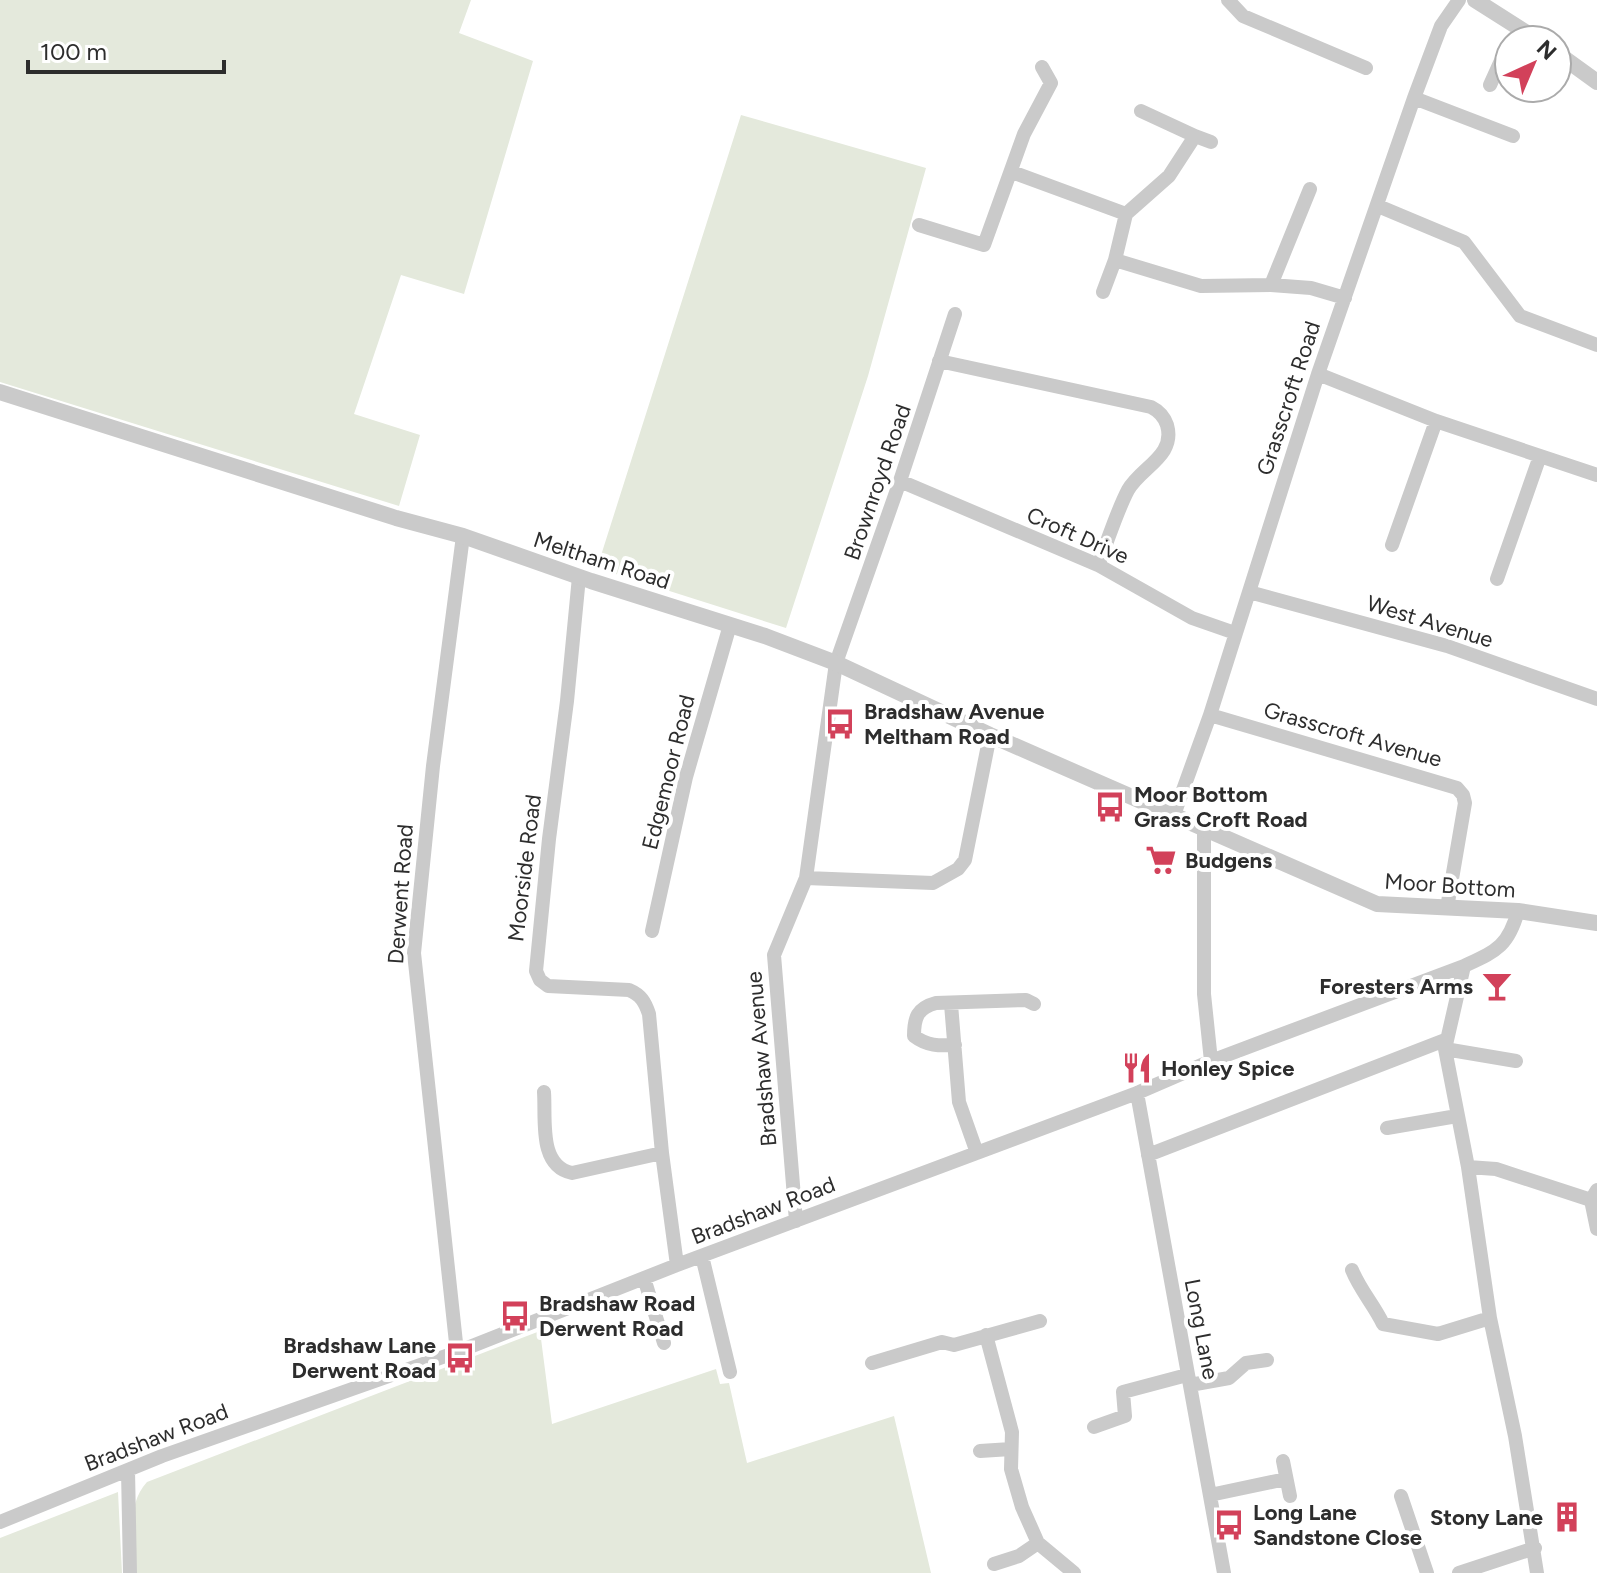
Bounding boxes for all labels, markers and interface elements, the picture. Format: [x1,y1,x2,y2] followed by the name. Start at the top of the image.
[28,24,224,74] scale bar
[1493,24,1573,104] north arrow
[1531,34,1562,66] text: N
[40,37,107,66] text: 100 m
[1251,318,1326,479] street label: Grasscroft Road
[838,401,917,564] street label: Brownroyd Road
[1023,501,1133,570] street label: Croft Drive
[530,526,674,595] street label: Meltham Road
[1363,589,1496,653] street label: West Avenue
[636,692,701,852] street label: Edgemoor Road
[1261,696,1445,773] street label: Grasscroft Avenue
[864,698,1044,750] place label: Bradshaw Avenue Meltham Road
[823,707,857,741] bus stop icon: Bradshaw Avenue Meltham Road
[1134,781,1308,833] place label: Moor Bottom Grass Croft Road
[1093,790,1127,824] bus stop icon: Moor Bottom Grass Croft Road
[502,793,547,943] street label: Moorside Road
[382,823,419,965] street label: Derwent Road
[1144,843,1178,877] supermarket icon: Budgens
[1185,847,1272,874] place label: Budgens
[1384,867,1516,904] street label: Moor Bottom
[1480,969,1514,1003] bar icon: Foresters Arms
[740,970,783,1148] street label: Bradshaw Avenue
[1319,973,1473,1000] place label: Foresters Arms
[1120,1051,1154,1085] restaurant icon: Honley Spice
[1161,1055,1294,1082] place label: Honley Spice
[687,1171,839,1250] street label: Bradshaw Road
[1179,1277,1224,1382] street label: Long Lane
[539,1290,695,1342] place label: Bradshaw Road Derwent Road
[498,1299,532,1333] bus stop icon: Bradshaw Road Derwent Road
[283,1332,436,1384] place label: Bradshaw Lane Derwent Road
[443,1341,477,1375] bus stop icon: Bradshaw Lane Derwent Road
[80,1398,232,1477] street label: Bradshaw Road
[1253,1499,1422,1551] place label: Long Lane Sandstone Close
[1550,1500,1584,1534] building icon: Stony Lane
[1430,1504,1543,1531] place label: Stony Lane
[1212,1508,1246,1542] bus stop icon: Long Lane Sandstone Close

